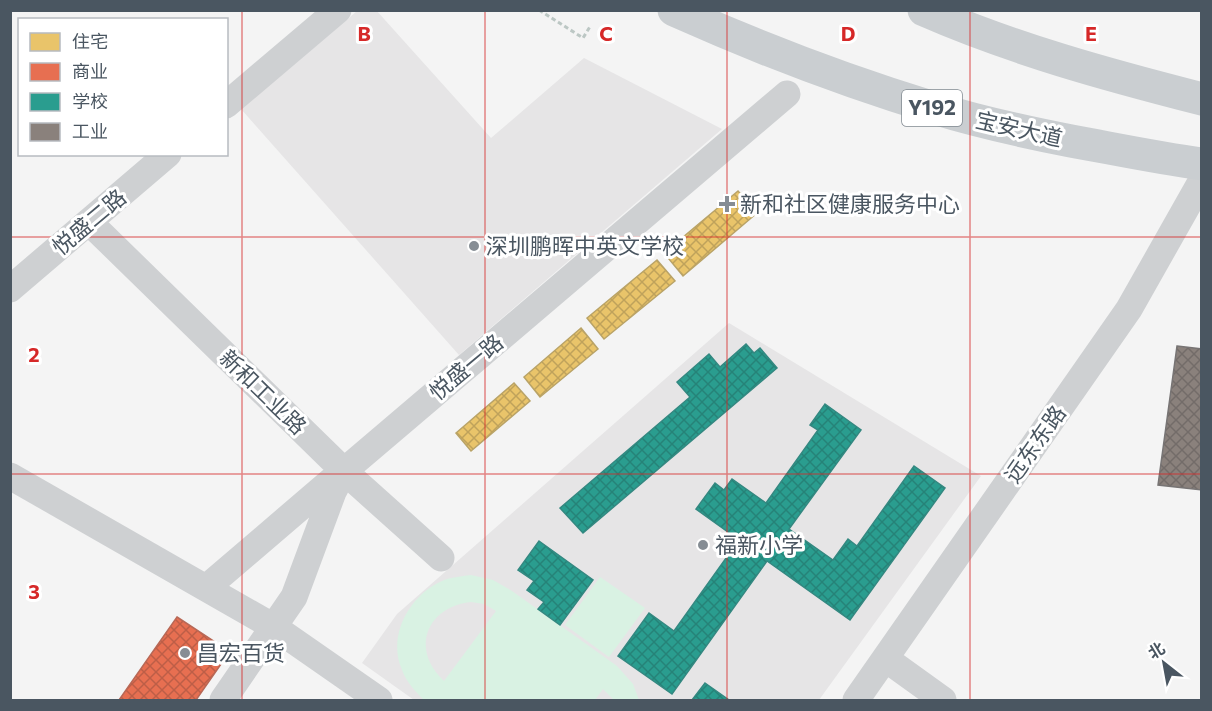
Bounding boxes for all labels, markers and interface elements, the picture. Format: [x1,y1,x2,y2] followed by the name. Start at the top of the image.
[18,18,228,156] legend
[357,21,371,45] text: B
[599,21,613,45] text: C
[841,21,855,45] text: D
[1085,21,1097,45] text: E
[72,30,108,52] text: 住宅
[72,60,108,82] text: 商业
[72,90,108,112] text: 学校
[902,90,962,126] road number: Y192
[973,105,1065,152] street label: 宝安大道
[72,120,108,142] text: 工业
[46,183,131,260] street label: 悦盛二路
[740,190,960,217] place label: 新和社区健康服务中心
[718,195,736,213] marker: 新和社区健康服务中心
[486,232,684,259] place label: 深圳鹏晖中英文学校
[467,239,481,253] marker: 深圳鹏晖中英文学校
[423,328,508,405] street label: 悦盛一路
[28,342,40,366] text: 2
[214,344,312,440] street label: 新和工业路
[998,400,1071,488] street label: 远东东路
[715,531,803,558] place label: 福新小学
[696,538,710,552] marker: 福新小学
[28,579,40,603] text: 3
[1134,633,1194,693] north arrow
[1144,637,1168,662] text: 北
[197,639,285,666] place label: 昌宏百货
[178,646,192,660] marker: 昌宏百货

